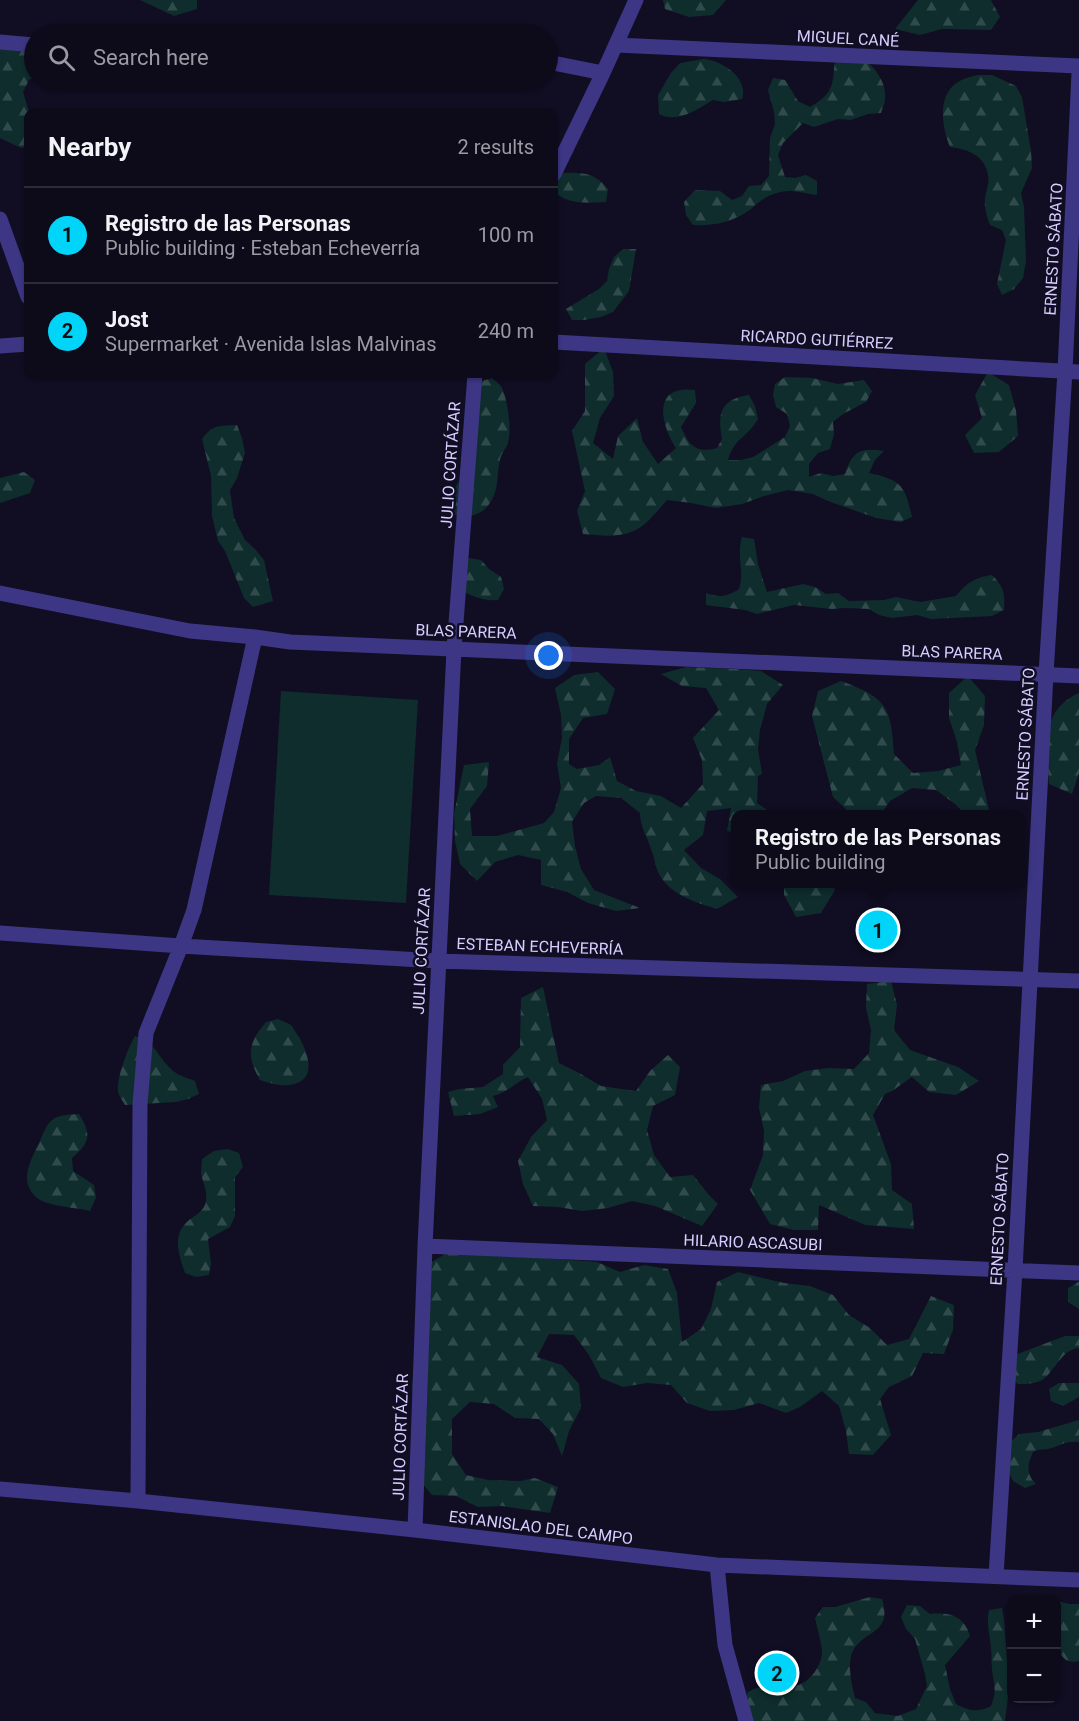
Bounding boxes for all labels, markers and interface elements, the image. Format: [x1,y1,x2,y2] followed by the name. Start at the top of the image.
[24,24,558,90] search box
[796,26,900,51] street label: MIGUEL CANÉ
[45,41,78,74] icon: search
[93,45,209,70] text: Search here
[48,132,131,162] text: Nearby
[458,135,534,159] text: 2 results
[1041,182,1066,316] street label: ERNESTO SÁBATO
[105,211,351,236] text: Registro de las Personas
[62,223,73,247] text: 1
[478,223,534,247] text: 100 m
[105,236,420,260] text: Public building · Esteban Echeverría
[105,307,148,332] text: Jost
[62,319,73,343] text: 2
[478,319,534,343] text: 240 m
[740,326,894,353] street label: RICARDO GUTIÉRREZ
[105,332,436,356] text: Supermarket · Avenida Islas Malvinas
[437,401,464,529] street label: JULIO CORTÁZAR
[415,620,518,643] street label: BLAS PARERA
[534,641,563,670] your location
[901,641,1004,664] street label: BLAS PARERA
[1013,667,1038,801] street label: ERNESTO SÁBATO
[731,810,1025,888] popup
[755,825,1001,850] text: Registro de las Personas
[755,850,885,874] text: Public building
[409,887,434,1015] street label: JULIO CORTÁZAR
[858,908,898,952] pin: 1
[456,934,624,959] street label: ESTEBAN ECHEVERRÍA
[987,1152,1012,1286] street label: ERNESTO SÁBATO
[683,1231,823,1254] street label: HILARIO ASCASUBI
[389,1373,412,1501] street label: JULIO CORTÁZAR
[448,1507,634,1548] street label: ESTANISLAO DEL CAMPO
[1007,1595,1061,1703] map controls
[1007,1595,1061,1649] button: +
[1007,1649,1061,1703] button: −
[758,1650,796,1696] pin: 2

